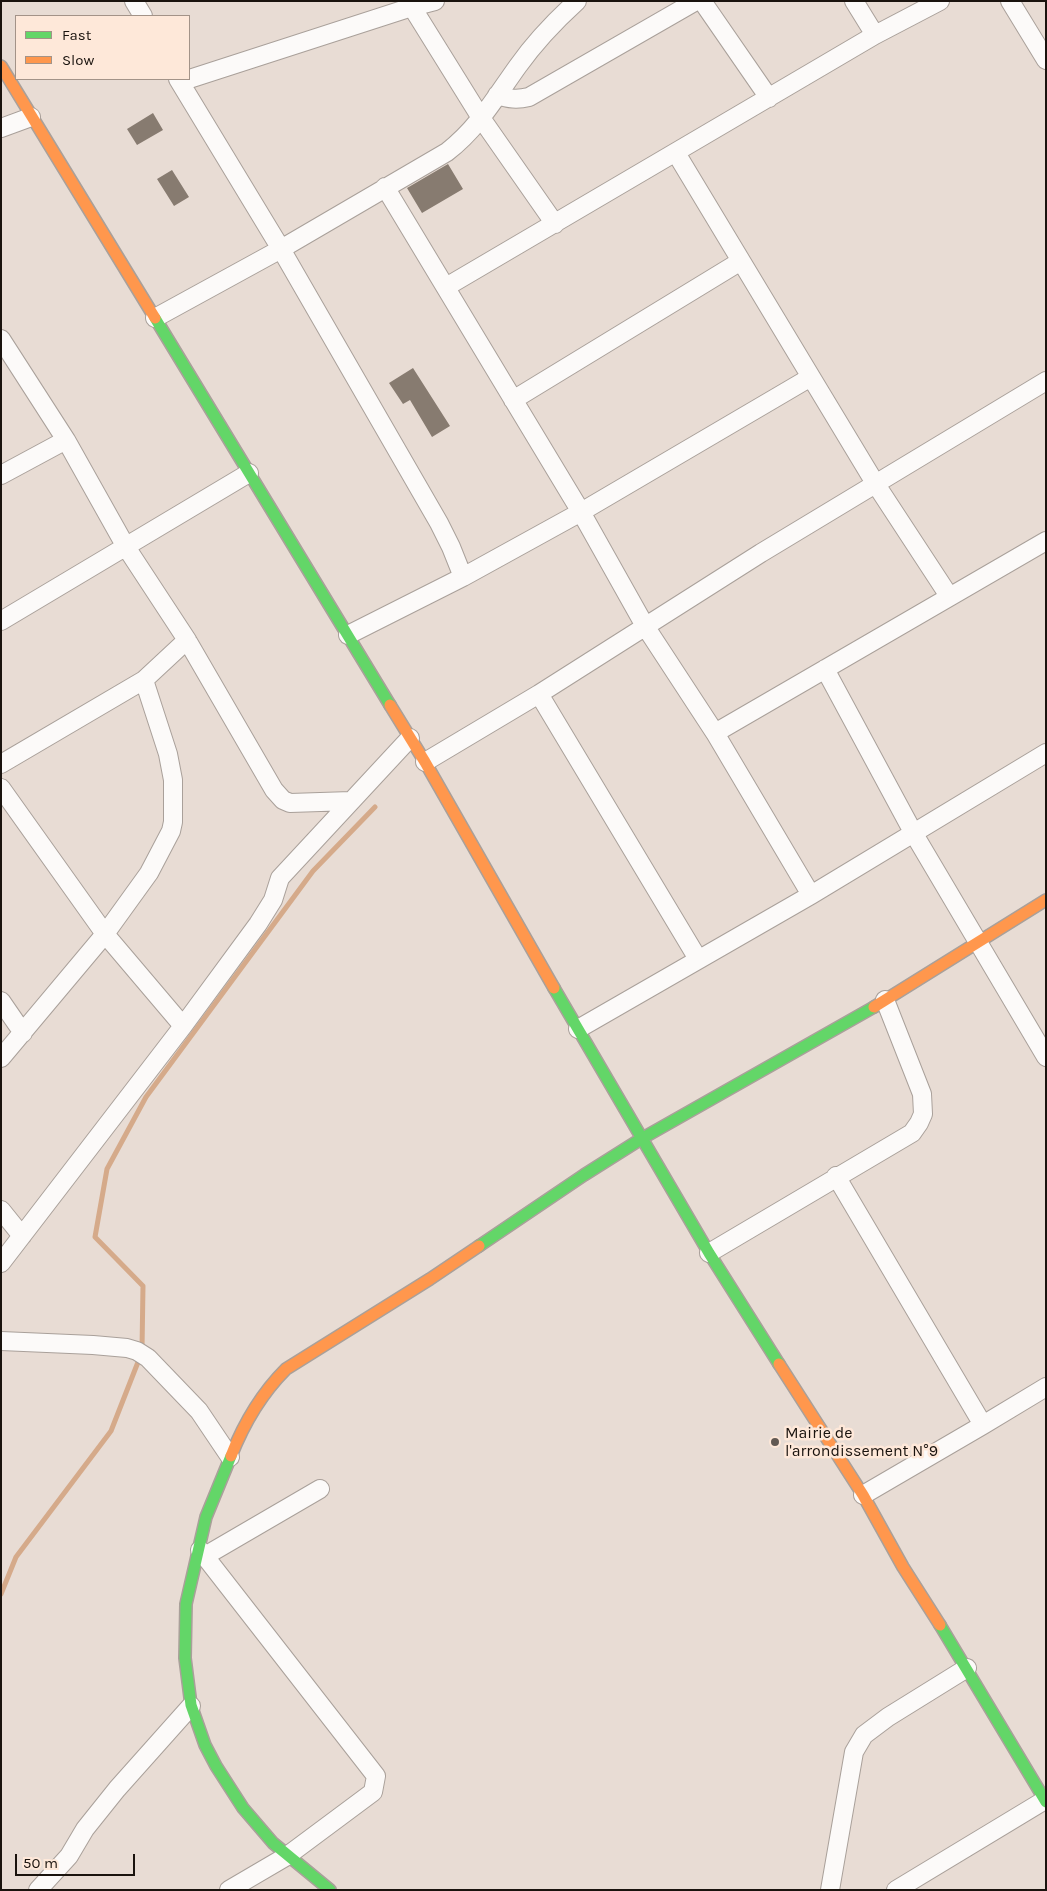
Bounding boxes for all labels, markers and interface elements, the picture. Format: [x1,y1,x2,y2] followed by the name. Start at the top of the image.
[15,15,190,80] legend
[62,26,91,44] text: Fast
[62,51,94,69] text: Slow
[785,1423,938,1461] place label: Mairie de l'arrondissement N°9
[769,1436,781,1448] marker: Mairie de l'arrondissement N°9
[18,1844,138,1876] scale bar
[23,1854,58,1872] text: 50 m

